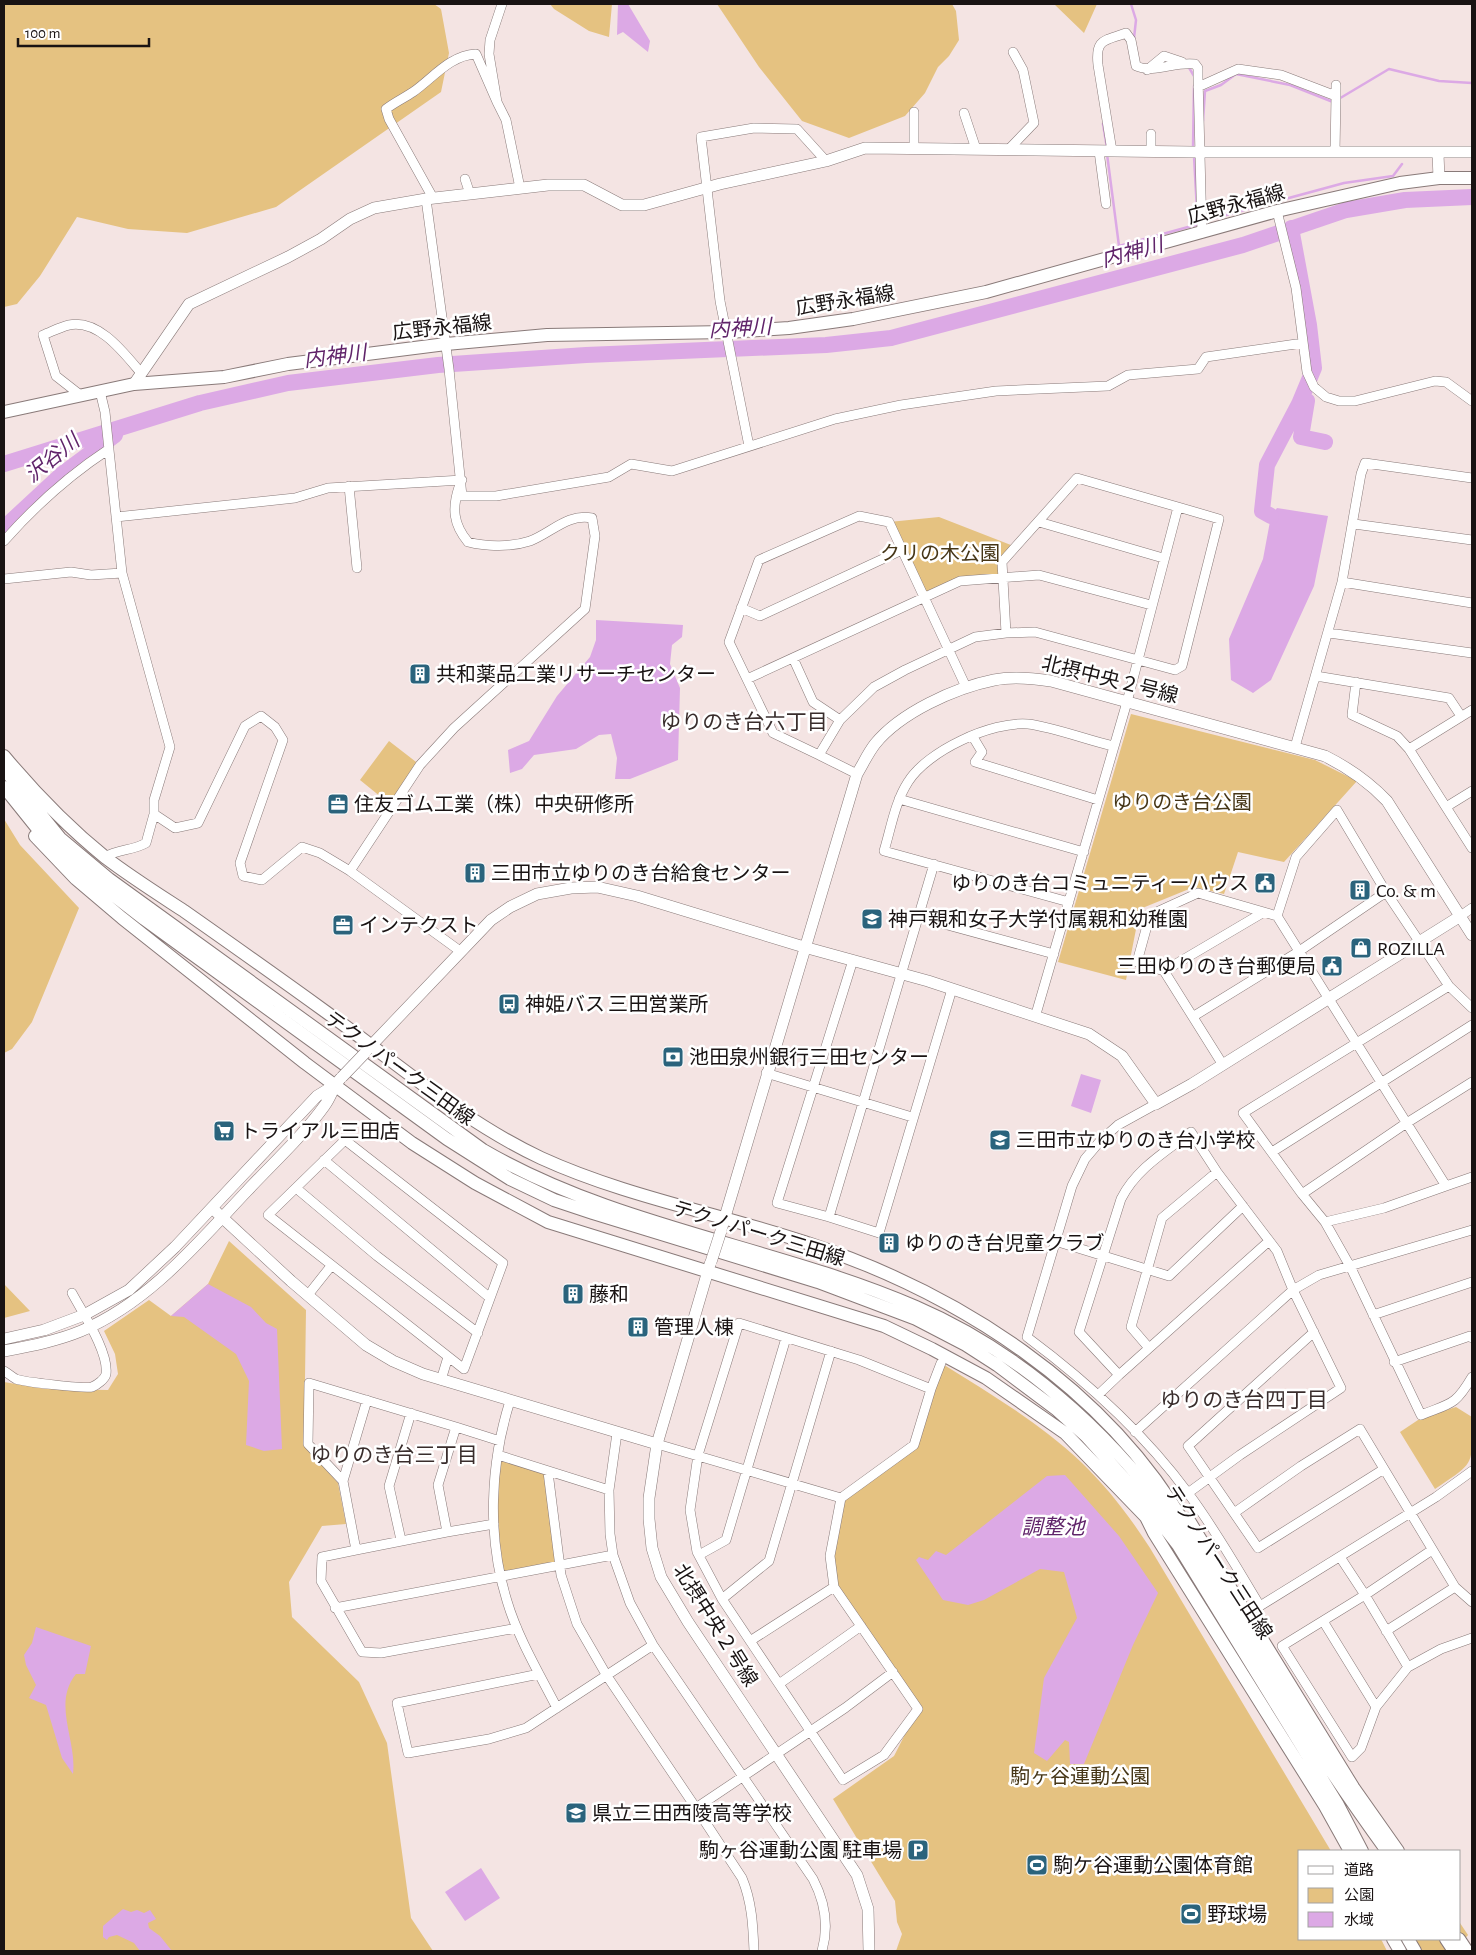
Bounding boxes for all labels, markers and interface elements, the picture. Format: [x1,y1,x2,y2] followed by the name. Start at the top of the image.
[18,15,149,47] scale bar
[25,26,60,41] text: 100 m
[1185,180,1287,228] street label: 広野永福線
[1099,233,1167,271] water label: 内神川
[794,281,896,319] street label: 広野永福線
[391,311,493,343] street label: 広野永福線
[708,315,774,341] water label: 内神川
[302,341,370,371] water label: 内神川
[21,428,85,486] water label: 沢谷川
[880,543,1000,564] park label: クリの木公園
[1039,651,1181,707] street label: 北摂中央２号線
[408,662,432,686] building icon: 共和薬品工業リサーチセンター
[436,664,716,685] place label: 共和薬品工業リサーチセンター
[660,711,828,733] district label: ゆりのき台六丁目
[326,792,350,816] office icon: 住友ゴム工業（株）中央研修所
[1112,792,1252,813] park label: ゆりのき台公園
[354,793,634,815] place label: 住友ゴム工業（株）中央研修所
[463,861,487,885] building icon: 三田市立ゆりのき台給食センター
[491,863,790,884] place label: 三田市立ゆりのき台給食センター
[1253,871,1277,895] public building icon: ゆりのき台コミュニティーハウス
[951,873,1249,894] place label: ゆりのき台コミュニティーハウス
[1348,878,1372,902] building icon: Co. & m
[1376,881,1436,901] place label: Co. & m
[860,907,884,931] school or university icon: 神戸親和女子大学付属親和幼稚園
[888,909,1188,930] place label: 神戸親和女子大学付属親和幼稚園
[331,913,355,937] office icon: インテクスト
[359,915,478,936] place label: インテクスト
[1349,936,1373,960] shop icon: ROZILLA
[1377,939,1445,959] place label: ROZILLA
[1320,954,1344,978] public building icon: 三田ゆりのき台郵便局
[1117,956,1316,977] place label: 三田ゆりのき台郵便局
[497,992,521,1016] bus stop icon: 神姫バス 三田営業所
[525,994,708,1015] place label: 神姫バス 三田営業所
[321,1007,479,1129] street label: テクノパーク三田線
[661,1045,685,1069] bank icon: 池田泉州銀行三田センター
[689,1047,929,1068] place label: 池田泉州銀行三田センター
[212,1119,236,1143] supermarket icon: トライアル三田店
[240,1121,400,1142] place label: トライアル三田店
[988,1128,1012,1152] school or university icon: 三田市立ゆりのき台小学校
[1016,1130,1255,1151] place label: 三田市立ゆりのき台小学校
[670,1196,848,1270] street label: テクノパーク三田線
[877,1231,901,1255] building icon: ゆりのき台児童クラブ
[905,1232,1104,1254] place label: ゆりのき台児童クラブ
[561,1282,585,1306] building icon: 藤和
[589,1284,629,1305] place label: 藤和
[626,1315,650,1339] building icon: 管理人棟
[654,1317,734,1338] place label: 管理人棟
[1160,1389,1328,1411] district label: ゆりのき台四丁目
[310,1444,478,1466] district label: ゆりのき台三丁目
[1161,1481,1277,1643] street label: テクノパーク三田線
[1022,1516,1086,1538] water label: 調整池
[670,1560,762,1690] street label: 北摂中央２号線
[1010,1766,1150,1787] park label: 駒ヶ谷運動公園
[564,1801,588,1825] school or university icon: 県立三田西陵高等学校
[592,1803,792,1824] place label: 県立三田西陵高等学校
[906,1838,930,1862] parking icon: 駒ヶ谷運動公園 駐車場
[699,1839,902,1861] place label: 駒ヶ谷運動公園 駐車場
[1298,1850,1461,1940] legend
[1025,1853,1049,1877] sports icon: 駒ケ谷運動公園体育館
[1053,1855,1253,1876] place label: 駒ケ谷運動公園体育館
[1344,1862,1374,1878] text: 道路
[1344,1887,1374,1903] text: 公園
[1179,1902,1203,1926] sports icon: 野球場
[1207,1904,1267,1925] place label: 野球場
[1344,1912,1374,1928] text: 水域

